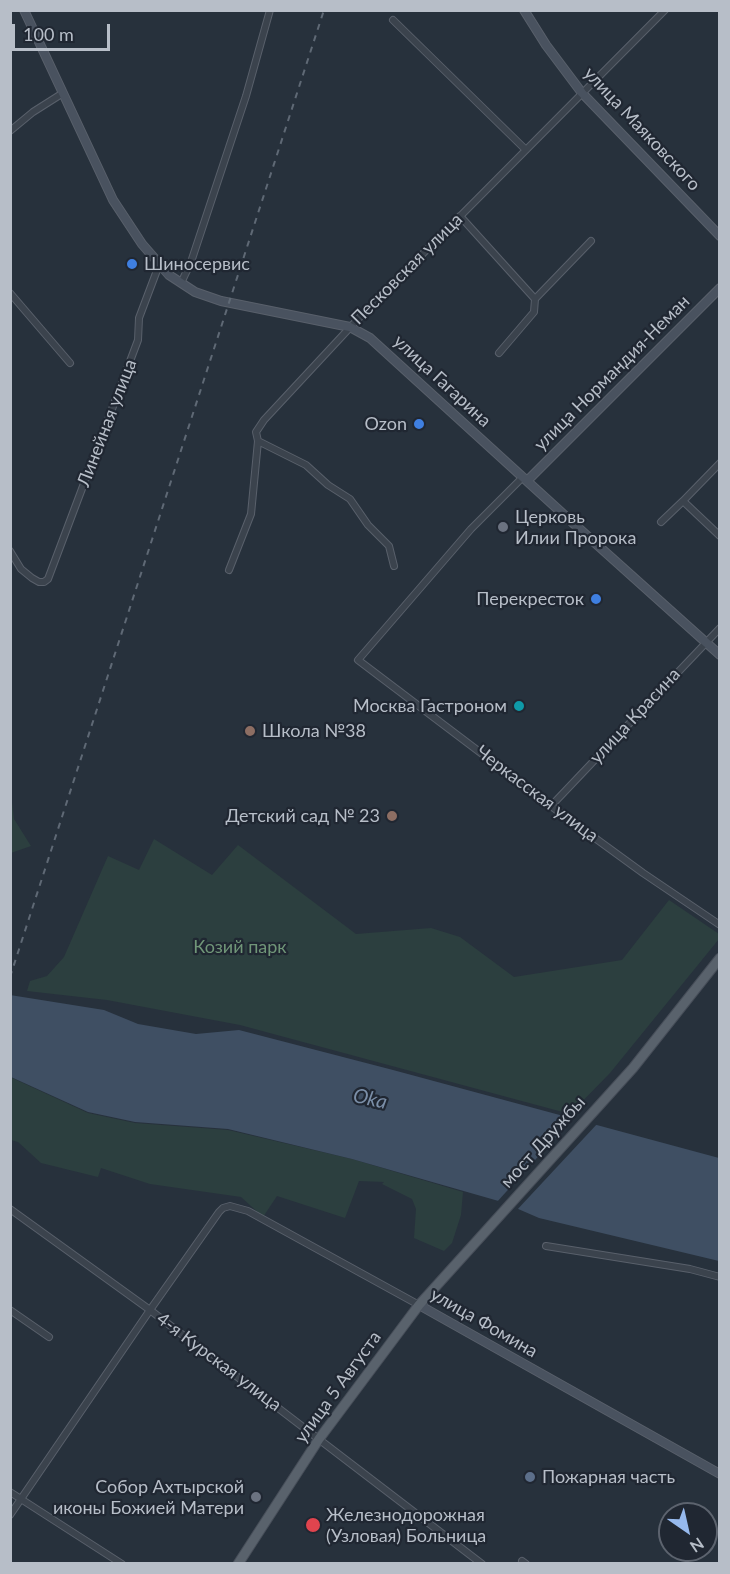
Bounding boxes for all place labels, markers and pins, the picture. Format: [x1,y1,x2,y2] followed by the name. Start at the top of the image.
[144,253,250,275] place label: Шиносервис
[125,257,139,271] marker: Шиносервис
[365,413,407,435] place label: Ozon
[412,417,426,431] marker: Ozon
[515,506,636,548] place label: Церковь Илии Пророка
[496,520,510,534] marker: Церковь Илии Пророка
[476,588,584,610] place label: Перекресток
[589,592,603,606] marker: Перекресток
[353,695,507,717] place label: Москва Гастроном
[512,699,526,713] marker: Москва Гастроном
[262,720,366,742] place label: Школа №38
[243,724,257,738] marker: Школа №38
[225,805,380,827] place label: Детский сад № 23
[385,809,399,823] marker: Детский сад № 23
[542,1466,675,1488] place label: Пожарная часть
[523,1470,537,1484] marker: Пожарная часть
[53,1476,244,1518] place label: Собор Ахтырской иконы Божией Матери
[249,1490,263,1504] marker: Собор Ахтырской иконы Божией Матери
[326,1504,486,1546] place label: Железнодорожная (Узловая) Больница
[304,1516,322,1534] marker: Железнодорожная (Узловая) Больница

